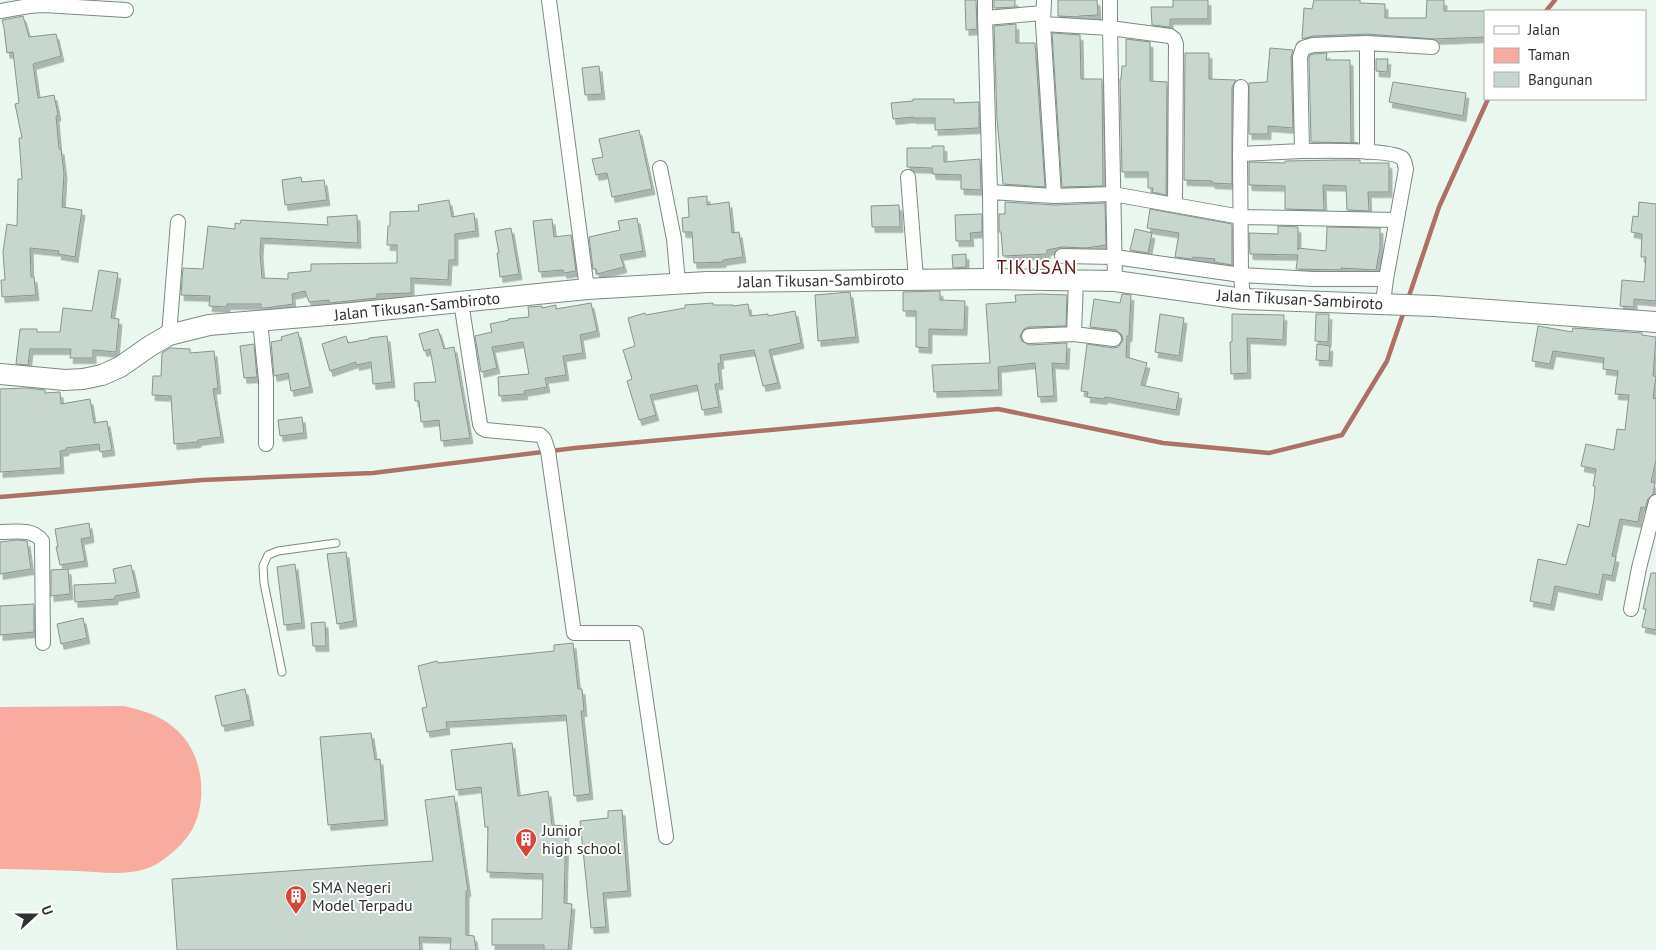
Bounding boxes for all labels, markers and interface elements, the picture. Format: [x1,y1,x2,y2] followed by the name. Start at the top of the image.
[1484,10,1646,100] legend
[1527,20,1560,39] text: Jalan
[1528,45,1570,64] text: Taman
[1528,70,1592,89] text: Bangunan
[996,255,1078,279] district label: TIKUSAN
[737,269,904,291] street label: Jalan Tikusan-Sambiroto
[1215,285,1384,313] street label: Jalan Tikusan-Sambiroto
[332,287,501,325] street label: Jalan Tikusan-Sambiroto
[541,820,622,858] place label: Junior high school
[514,827,538,858] building icon: Junior high school
[312,877,413,915] place label: SMA Negeri Model Terpadu
[284,884,308,915] building icon: SMA Negeri Model Terpadu
[10,890,60,940] north arrow
[37,903,57,918] text: U

